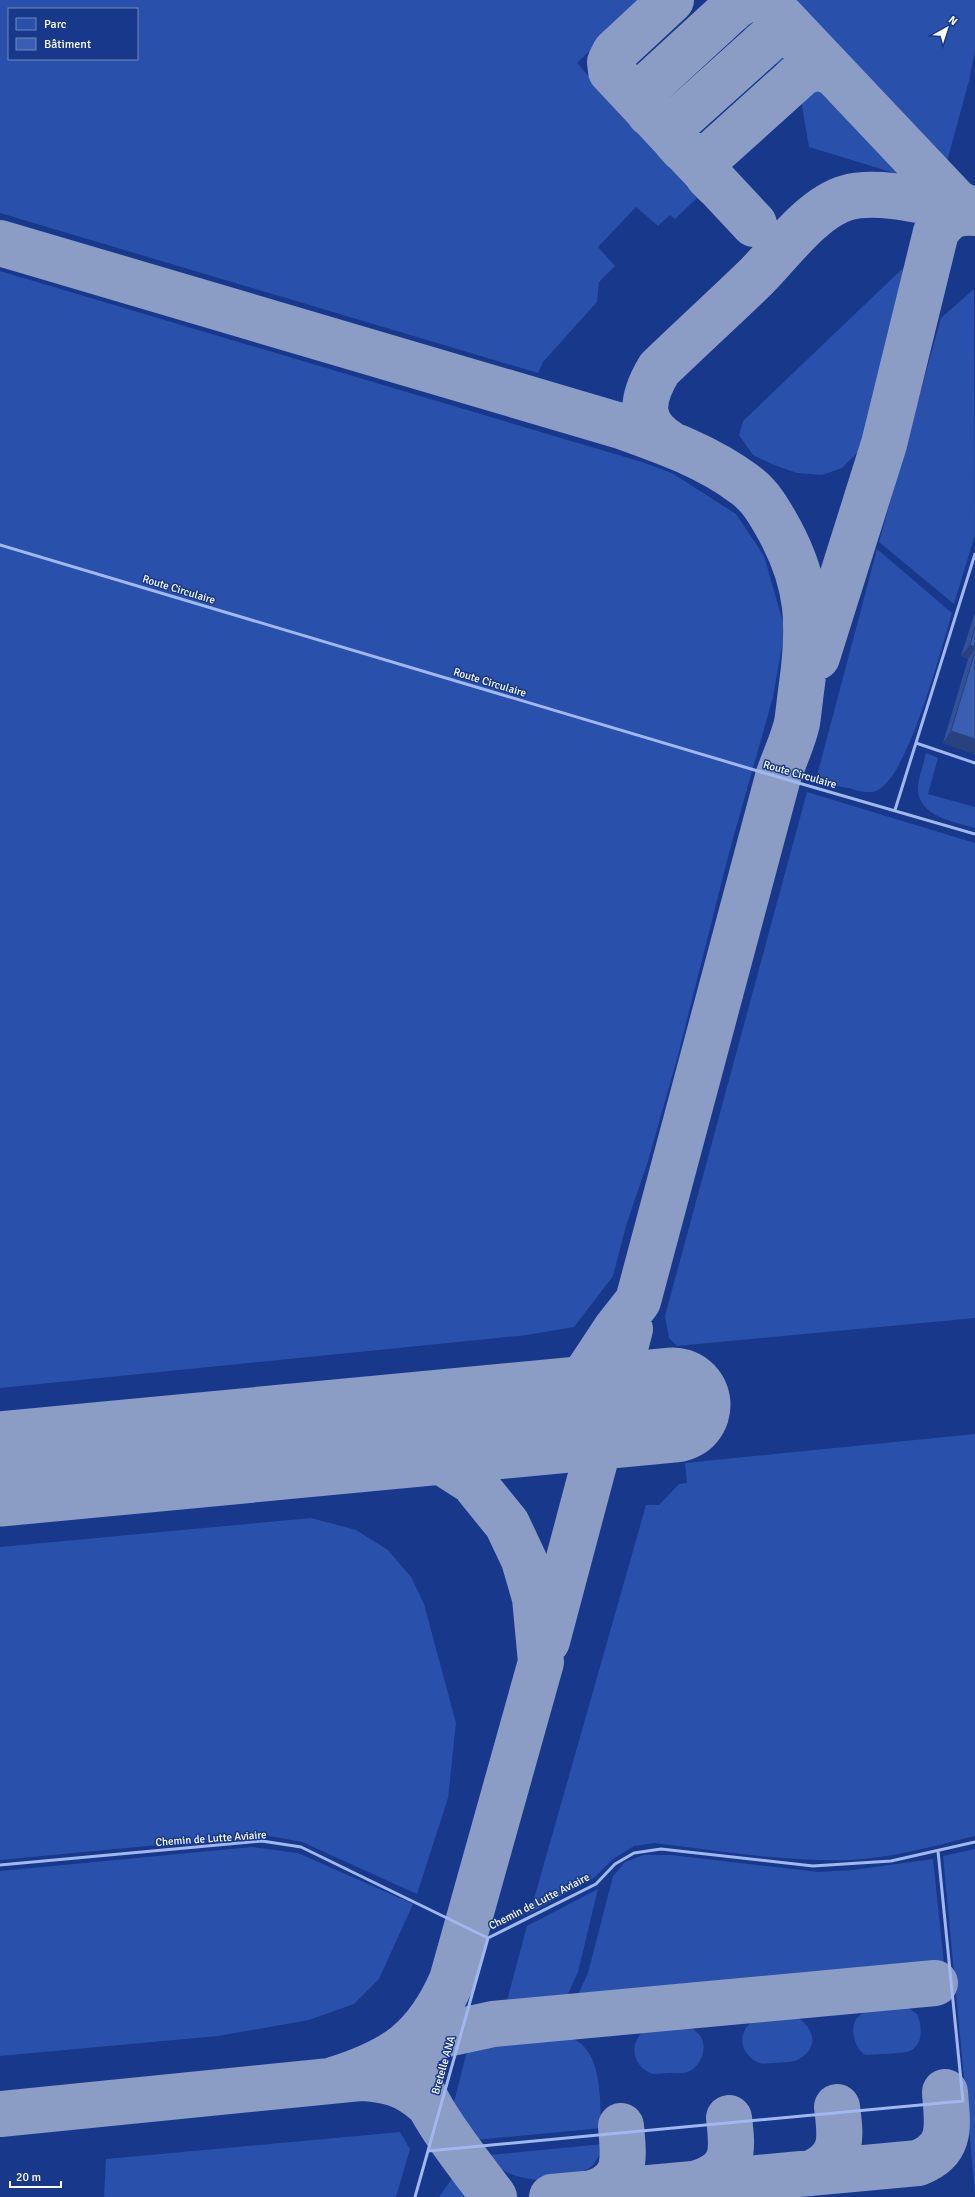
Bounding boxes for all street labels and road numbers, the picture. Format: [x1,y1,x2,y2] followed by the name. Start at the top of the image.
[141,572,217,607] street label: Route Circulaire
[452,665,528,700] street label: Route Circulaire
[762,758,838,791] street label: Route Circulaire
[155,1828,267,1849] street label: Chemin de Lutte Aviaire
[487,1870,592,1933] street label: Chemin de Lutte Aviaire
[429,2034,458,2096] street label: Bretelle ANA

